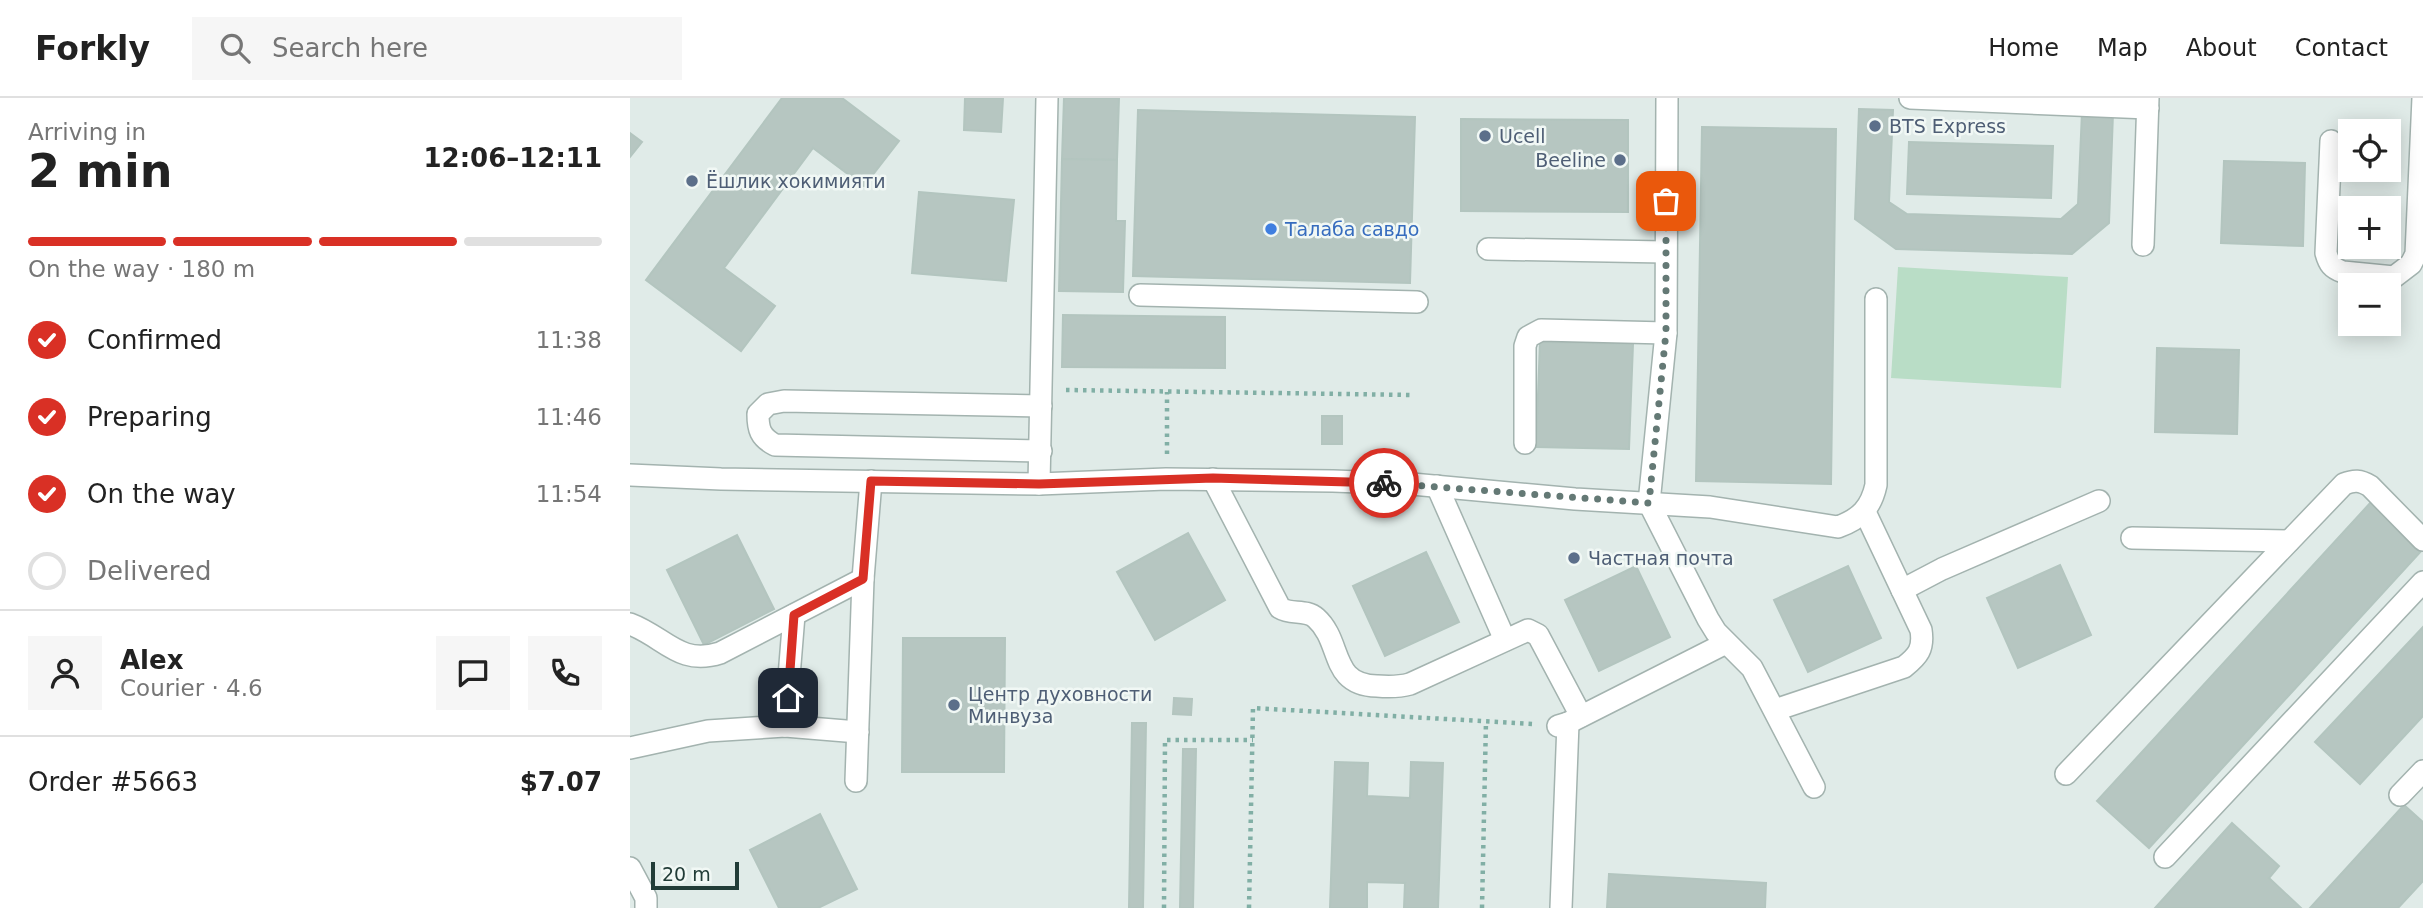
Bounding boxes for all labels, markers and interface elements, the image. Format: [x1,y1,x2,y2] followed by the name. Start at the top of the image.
[192,17,682,80] search box
[35,29,150,68] text: Forkly
[216,29,254,67] icon: search
[272,33,428,63] text: Search here
[1988,34,2059,62] text: Home
[2097,34,2148,62] text: Map
[2186,34,2257,62] text: About
[2295,34,2388,62] text: Contact
[1889,115,2006,137] place label: BTS Express
[1867,118,1883,134] marker: BTS Express
[28,119,146,145] text: Arriving in
[2338,119,2401,336] map controls
[2338,119,2401,182] button: locate
[1499,125,1546,147] place label: Ucell
[1477,128,1493,144] marker: Ucell
[423,143,602,173] text: 12:06–12:11
[28,144,172,198] text: 2 min
[1535,149,1606,171] place label: Beeline
[1612,152,1628,168] marker: Beeline
[706,170,886,192] place label: Ёшлик хокимияти
[1636,171,1696,231] pin
[684,173,700,189] marker: Ёшлик хокимияти
[1647,182,1685,220] icon: bag
[2338,196,2401,259] button: +
[1284,218,1419,240] place label: Талаба савдо
[1263,221,1279,237] marker: Талаба савдо
[28,256,255,282] text: On the way · 180 m
[2338,273,2401,336] button: −
[28,321,66,359] icon: check
[87,325,222,355] text: Confirmed
[536,327,602,353] text: 11:38
[28,398,66,436] icon: check
[87,402,212,432] text: Preparing
[536,404,602,430] text: 11:46
[1349,448,1419,518] courier
[1365,464,1403,502] icon: bike
[28,475,66,513] icon: check
[87,479,236,509] text: On the way
[536,481,602,507] text: 11:54
[1588,547,1734,569] place label: Частная почта
[1566,550,1582,566] marker: Частная почта
[87,556,211,586] text: Delivered
[28,636,102,710] button: person
[436,636,510,710] button: chat
[528,636,602,710] button: phone
[120,645,183,675] text: Alex
[758,668,818,728] pin
[120,675,263,701] text: Courier · 4.6
[769,679,807,717] icon: home
[968,683,1152,727] place label: Центр духовности Минвуза
[946,697,962,713] marker: Центр духовности Минвуза
[28,767,198,797] text: Order #5663
[520,767,602,797] text: $7.07
[651,859,738,891] scale bar
[662,863,711,885] text: 20 m

